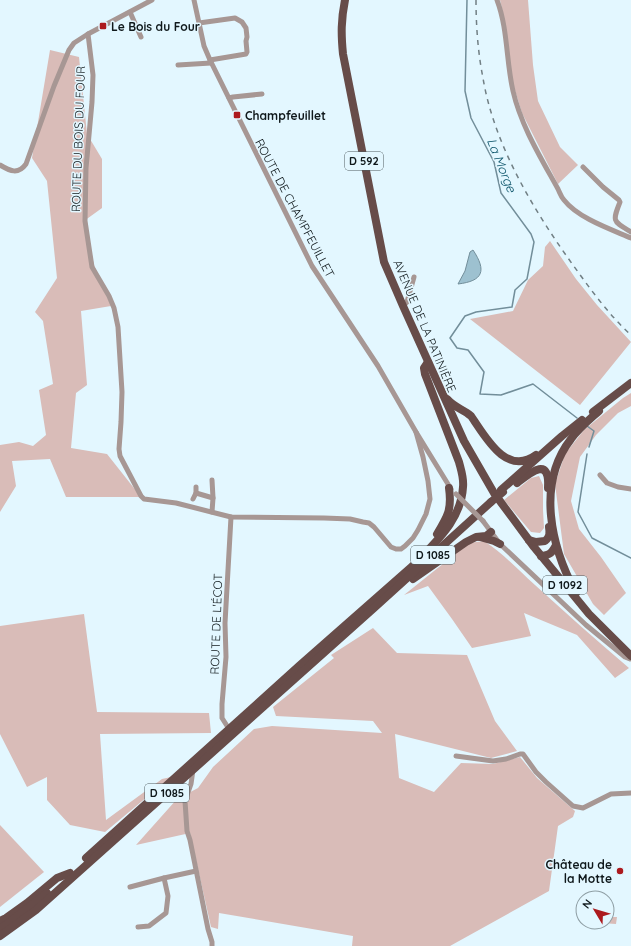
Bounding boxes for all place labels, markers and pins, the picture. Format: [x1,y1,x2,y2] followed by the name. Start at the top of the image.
[111,19,200,34] place label: Le Bois du Four
[98,21,108,31] marker: Le Bois du Four
[245,108,326,123] place label: Champfeuillet
[232,110,242,120] marker: Champfeuillet
[545,857,612,886] place label: Château de la Motte
[615,866,625,876] marker: Château de la Motte

